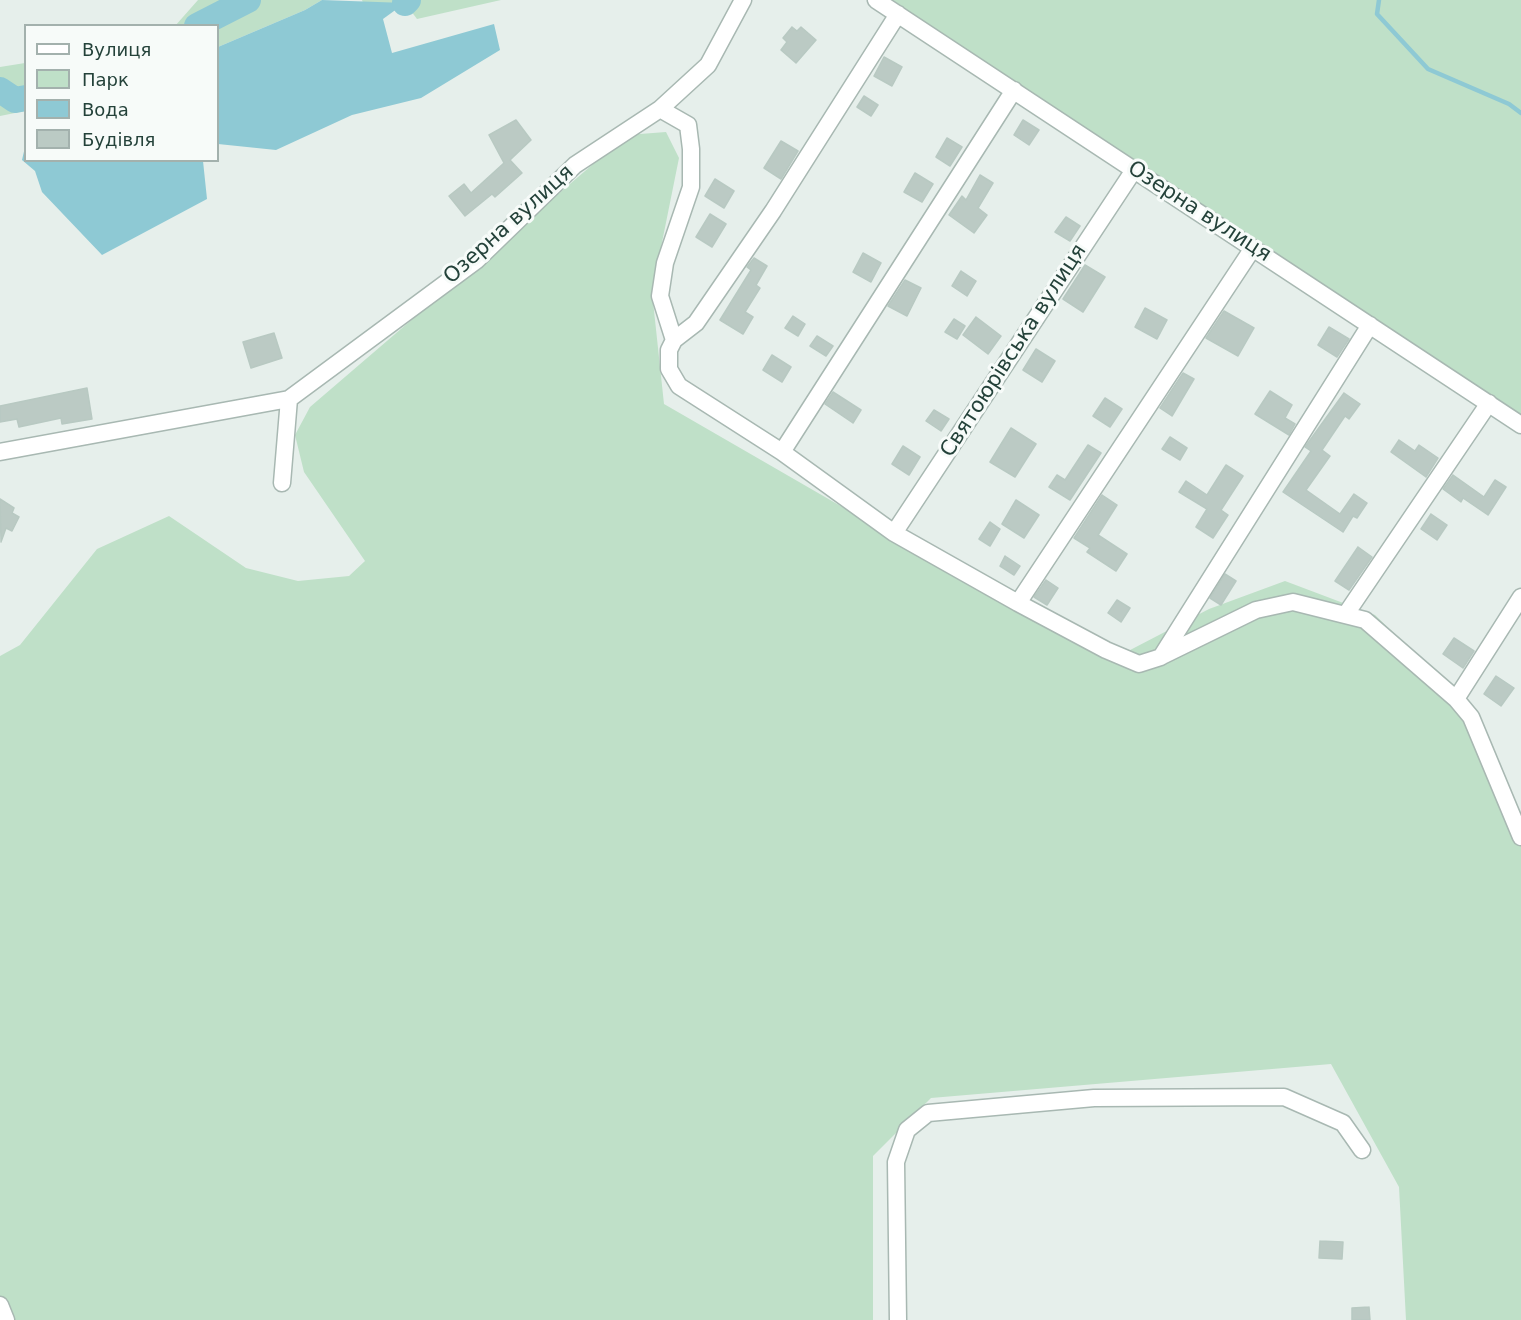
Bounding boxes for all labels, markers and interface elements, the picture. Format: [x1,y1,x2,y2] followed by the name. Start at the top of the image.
[24,24,219,162] legend
[82,39,151,60] text: Вулиця
[82,69,129,90] text: Парк
[82,99,129,120] text: Вода
[82,129,155,150] text: Будівля
[1123,156,1275,268] street label: Озерна вулиця
[439,160,579,290] street label: Озерна вулиця
[936,240,1092,462] street label: Святоюрівська вулиця

